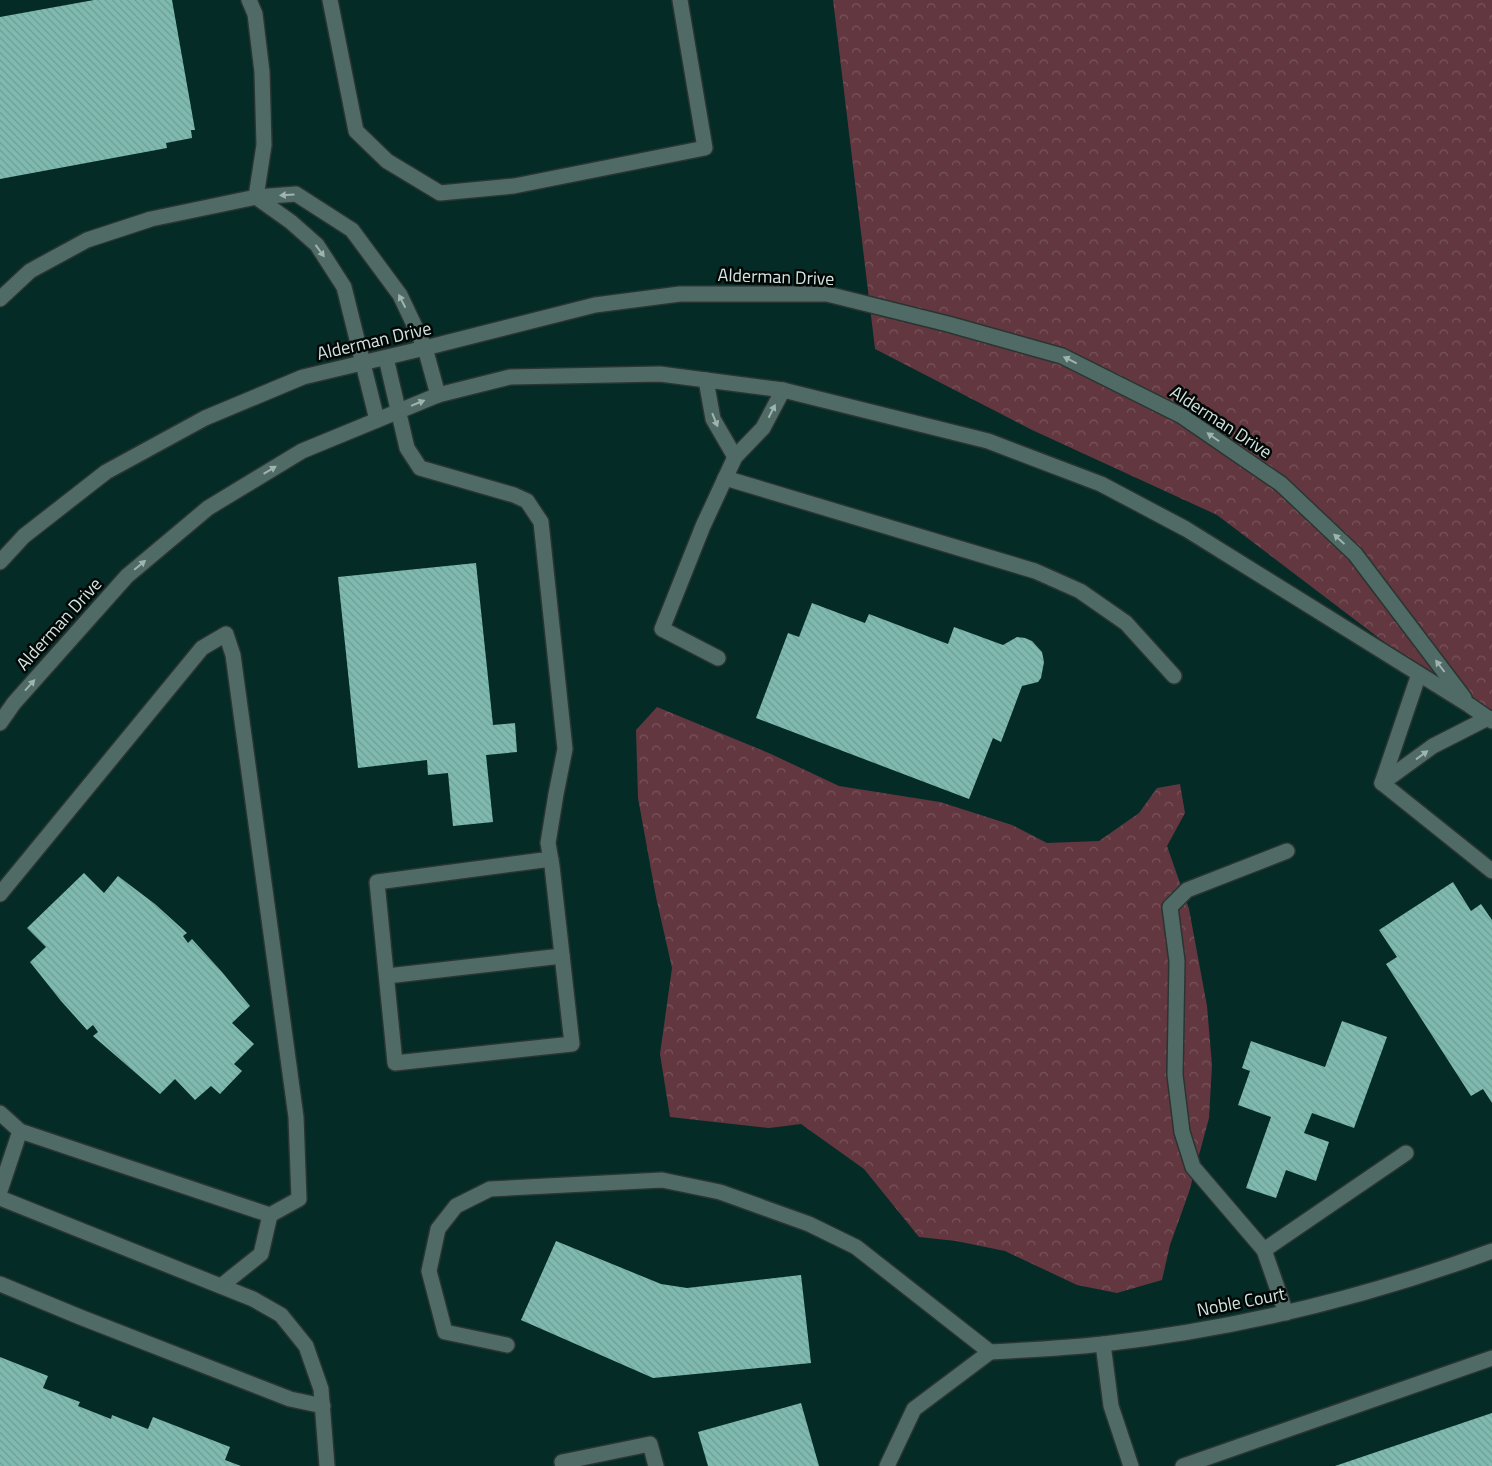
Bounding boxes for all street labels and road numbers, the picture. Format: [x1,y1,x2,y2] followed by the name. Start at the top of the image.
[717,261,835,292] street label: Alderman Drive
[314,314,434,367] street label: Alderman Drive
[1165,378,1278,465] street label: Alderman Drive
[10,571,108,676] street label: Alderman Drive
[1194,1280,1288,1323] street label: Noble Court

